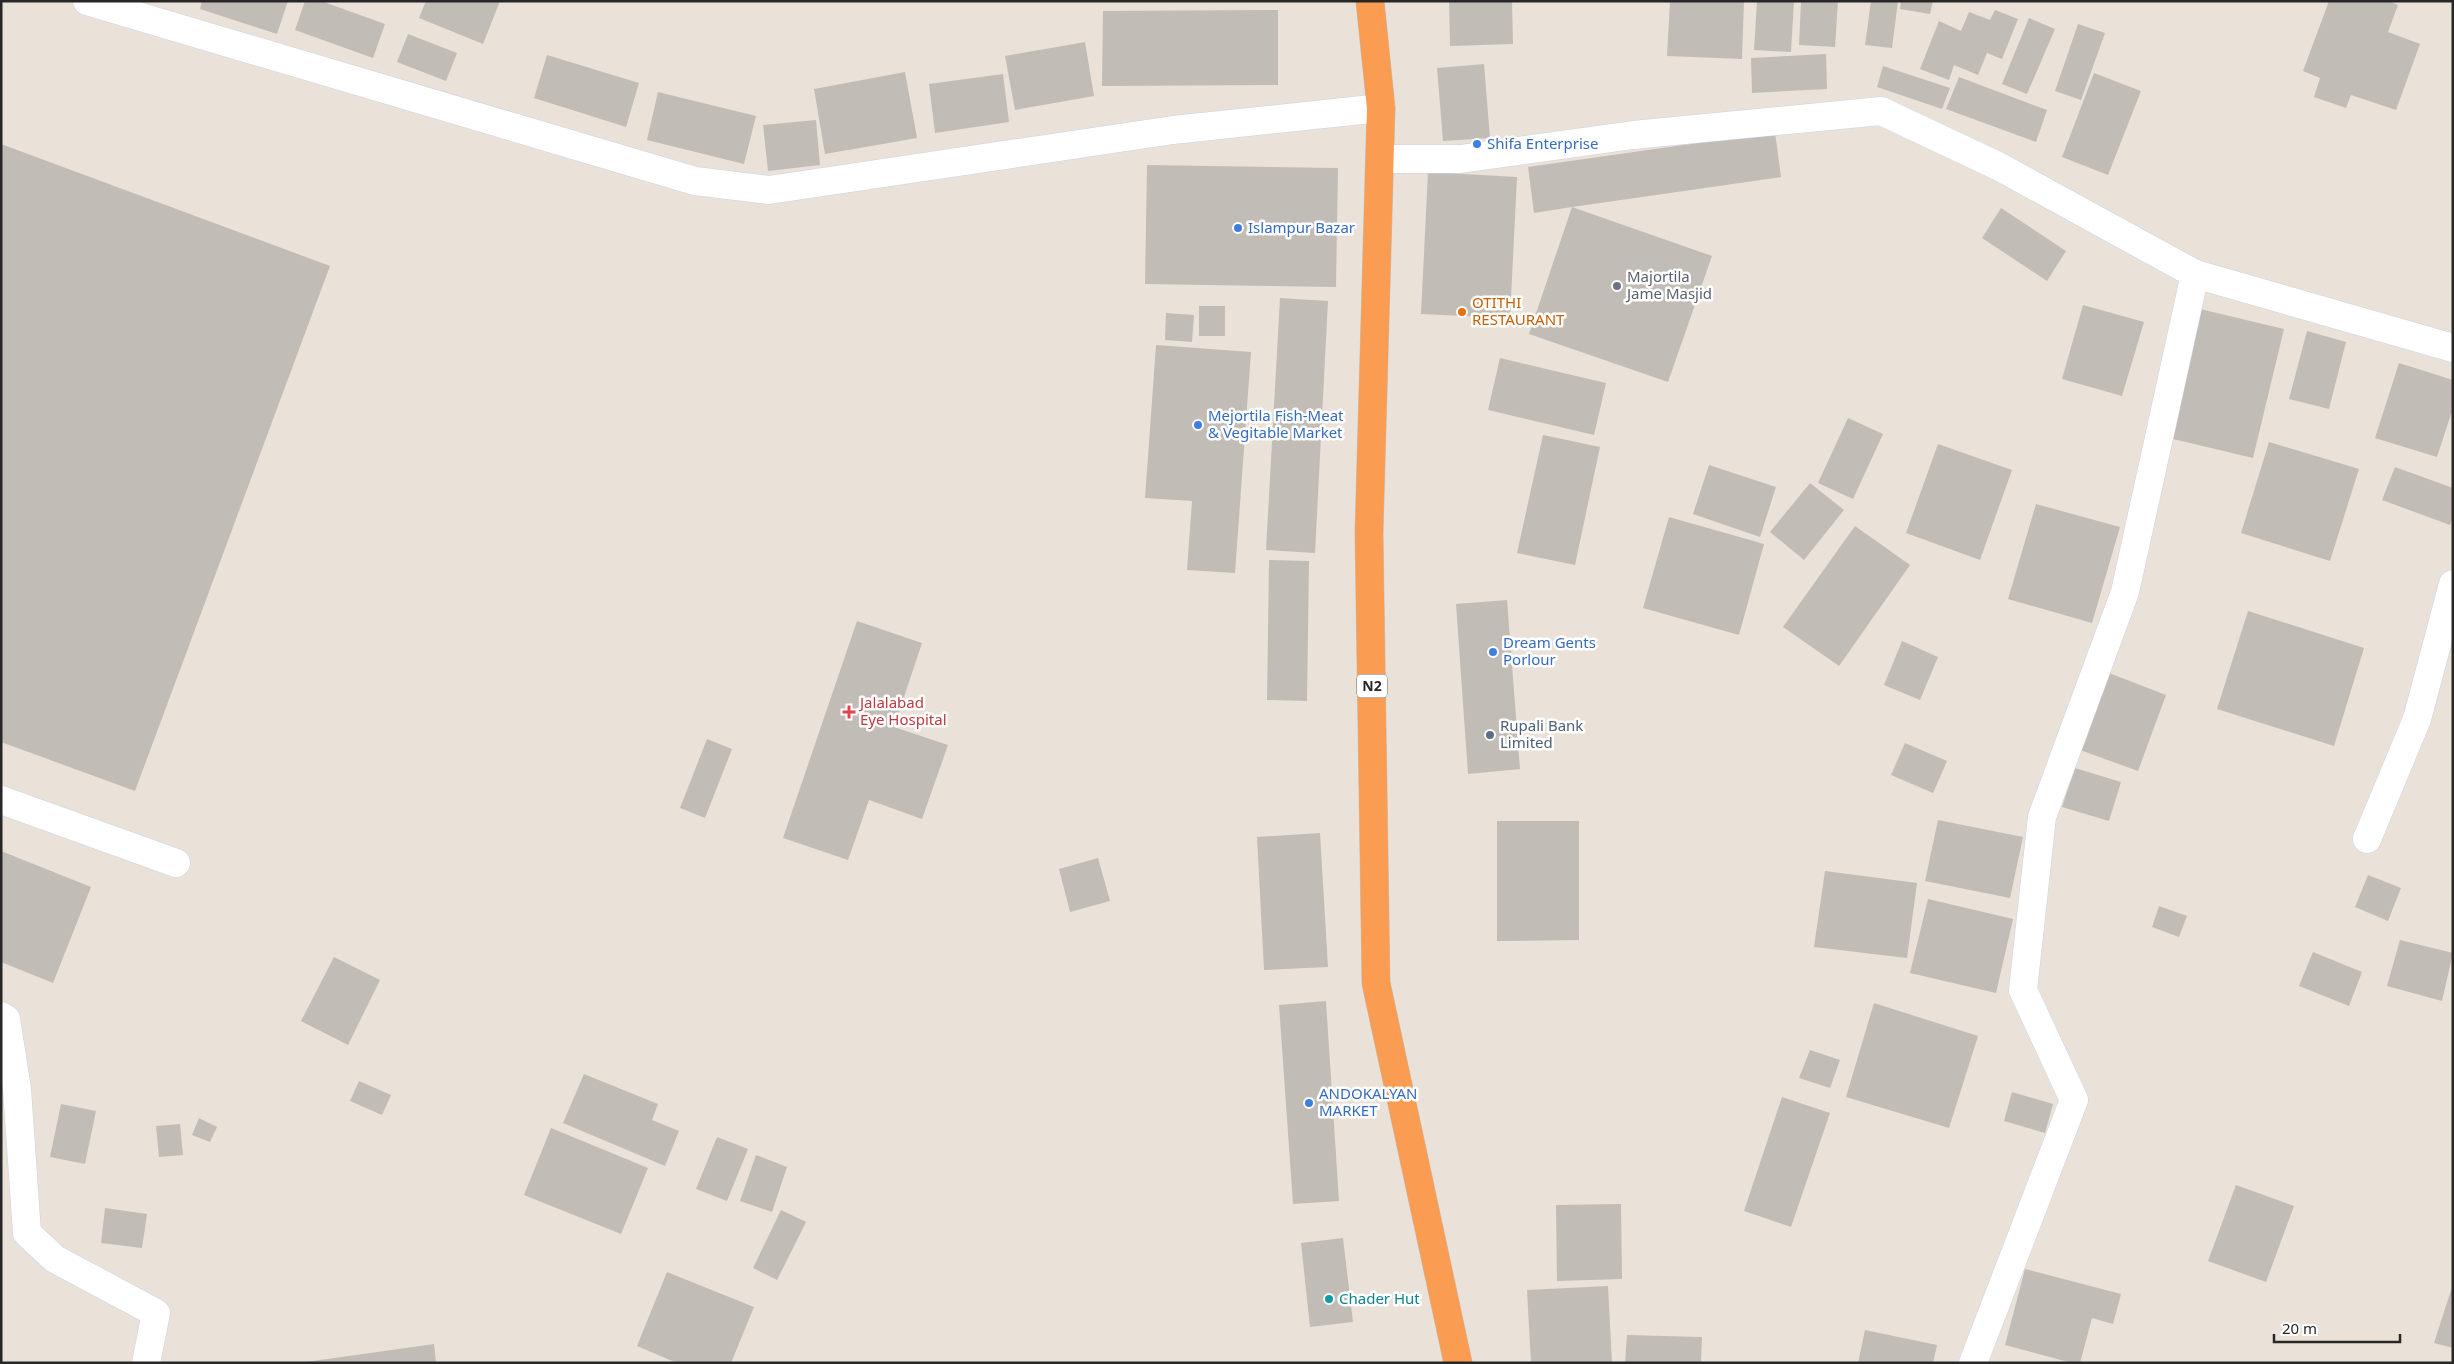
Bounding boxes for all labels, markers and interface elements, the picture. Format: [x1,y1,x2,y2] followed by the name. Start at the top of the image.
[1487,133,1598,153] place label: Shifa Enterprise
[1471,138,1483,150] marker: Shifa Enterprise
[1248,217,1355,237] place label: Islampur Bazar
[1232,222,1244,234] marker: Islampur Bazar
[1625,266,1712,303] place label: Majortila Jame Masjid
[1611,280,1623,292] marker: Majortila Jame Masjid
[1472,292,1565,329] place label: OTITHI RESTAURANT
[1456,306,1468,318] marker: OTITHI RESTAURANT
[1208,405,1344,442] place label: Mejortila Fish-Meat & Vegitable Market
[1192,419,1204,431] marker: Mejortila Fish-Meat & Vegitable Market
[1503,632,1596,669] place label: Dream Gents Porlour
[1487,646,1499,658] marker: Dream Gents Porlour
[1357,674,1387,698] road number: N2
[858,692,947,729] place label: Jalalabad Eye Hospital
[842,705,856,719] marker: Jalalabad Eye Hospital
[1500,715,1583,752] place label: Rupali Bank Limited
[1484,729,1496,741] marker: Rupali Bank Limited
[1319,1083,1418,1120] place label: ANDOKALYAN MARKET
[1303,1097,1315,1109] marker: ANDOKALYAN MARKET
[1339,1288,1420,1308] place label: Chader Hut
[1323,1293,1335,1305] marker: Chader Hut
[2274,1312,2400,1344] scale bar
[2282,1318,2317,1338] text: 20 m

